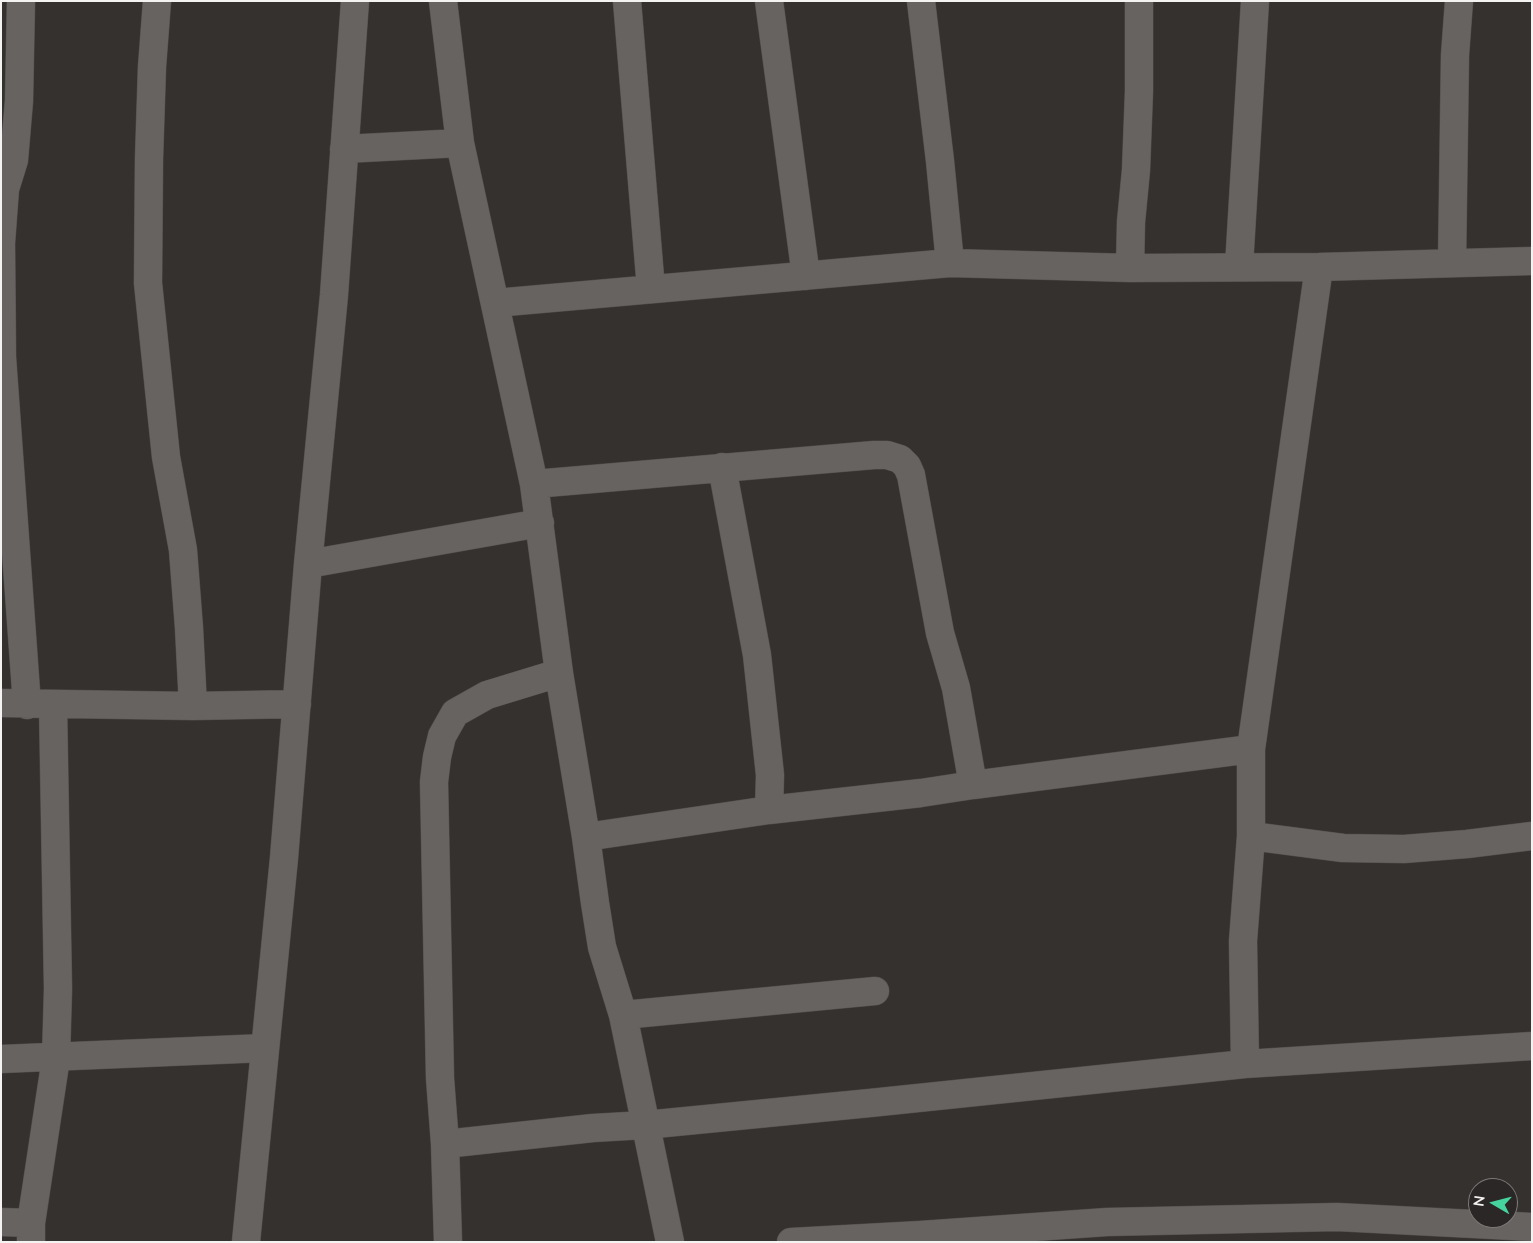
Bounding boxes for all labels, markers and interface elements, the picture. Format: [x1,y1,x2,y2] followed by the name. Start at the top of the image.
[1468,1178,1518,1228] north arrow
[1469,1194,1488,1208] text: N

